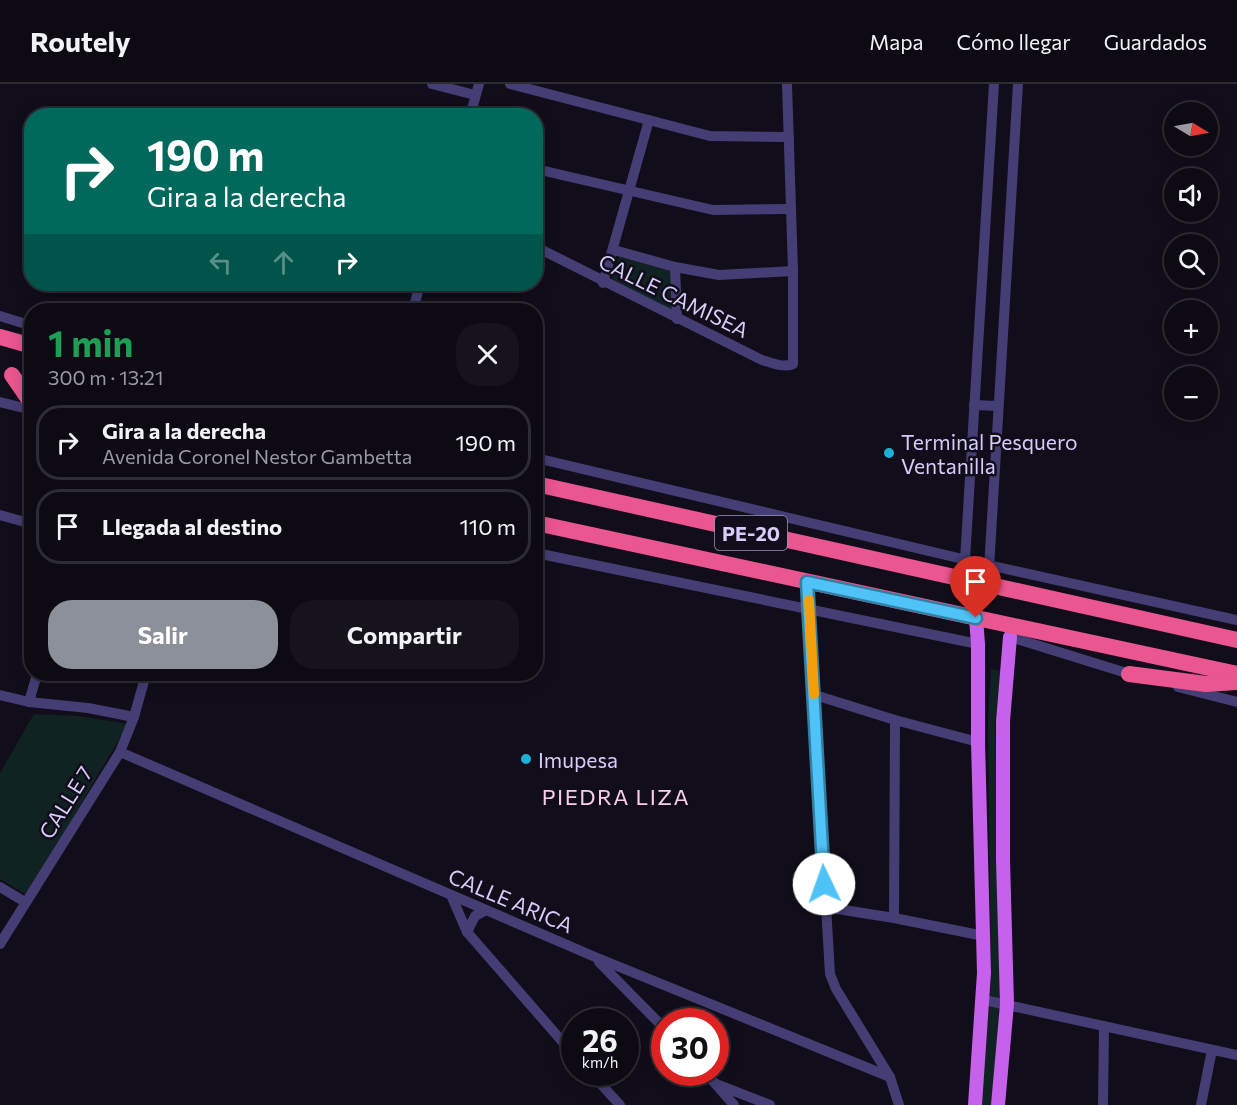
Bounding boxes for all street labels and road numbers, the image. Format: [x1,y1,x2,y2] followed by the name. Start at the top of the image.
[595,248,753,342] street label: CALLE CAMISEA
[715,516,787,550] road number: PE-20
[33,761,97,843] street label: CALLE 7
[445,863,577,937] street label: CALLE ARICA

